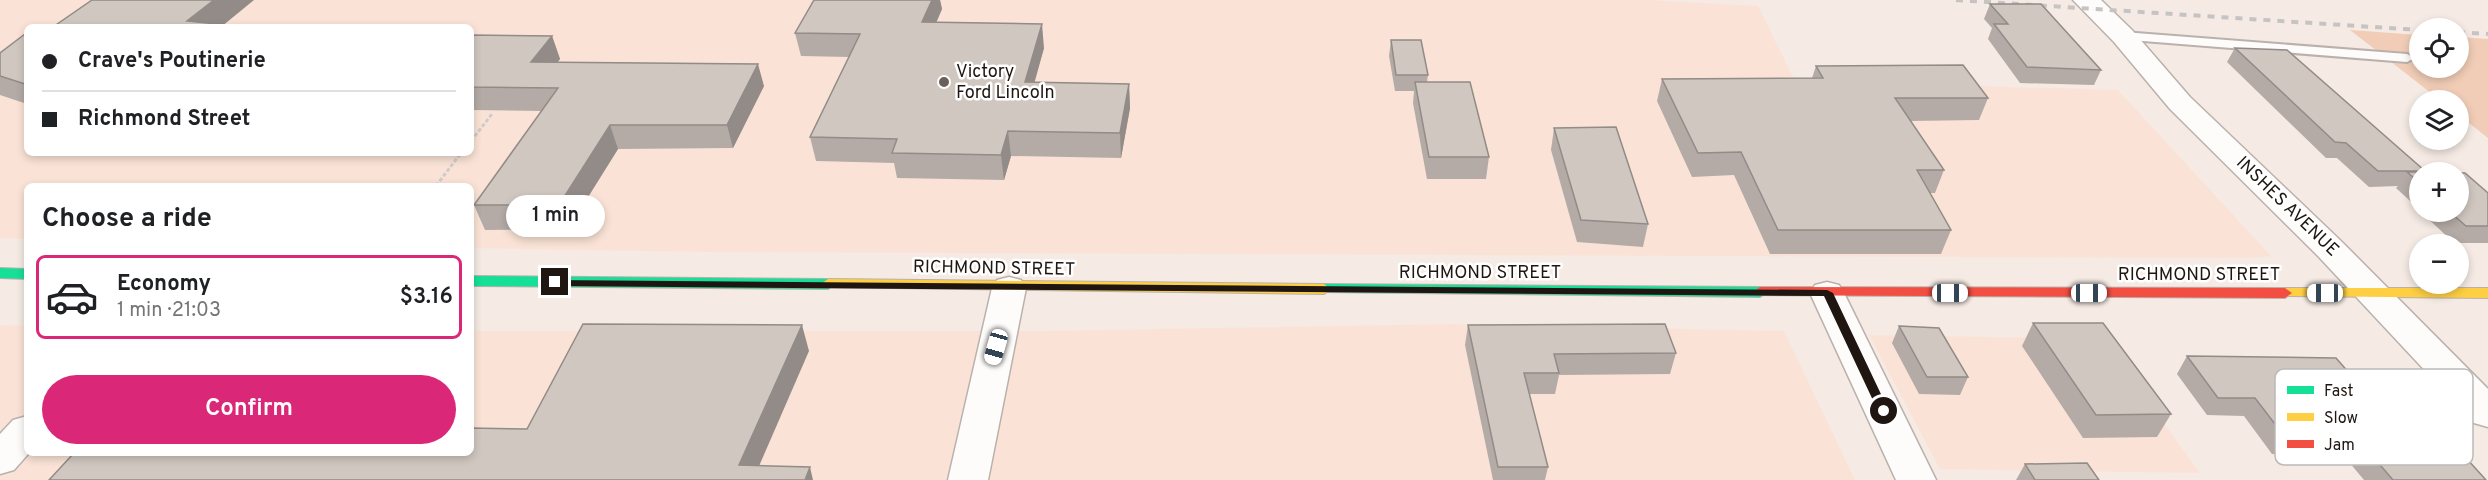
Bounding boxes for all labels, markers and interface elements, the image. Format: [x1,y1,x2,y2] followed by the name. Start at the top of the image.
[2409,18,2469,294] map controls
[2409,18,2469,78] button: locate
[78,48,266,75] text: Crave's Poutinerie
[956,61,1055,105] place label: Victory Ford Lincoln
[937,75,951,89] marker: Victory Ford Lincoln
[2409,90,2469,150] button: layers
[78,106,250,133] text: Richmond Street
[2231,152,2343,262] street label: INSHES AVENUE
[2409,162,2469,222] button: +
[506,195,604,237] callout: 1 min
[42,202,212,236] text: Choose a ride
[532,203,579,229] text: 1 min
[2409,234,2469,294] button: −
[913,256,1075,282] street label: RICHMOND STREET
[1399,262,1561,285] street label: RICHMOND STREET
[2118,264,2280,287] street label: RICHMOND STREET
[541,268,568,295] route end
[45,270,99,324] icon: car
[117,271,211,298] text: Economy
[400,284,453,311] text: $3.16
[1932,284,1968,302] car
[2071,284,2107,302] car
[2307,284,2343,302] car
[117,298,221,324] text: 1 min · 21:03
[982,327,1010,367] car
[2275,369,2473,465] legend
[42,375,456,444] button: Confirm
[2324,382,2354,402] text: Fast
[1870,397,1897,424] route start
[2324,409,2358,429] text: Slow
[2324,436,2355,456] text: Jam

